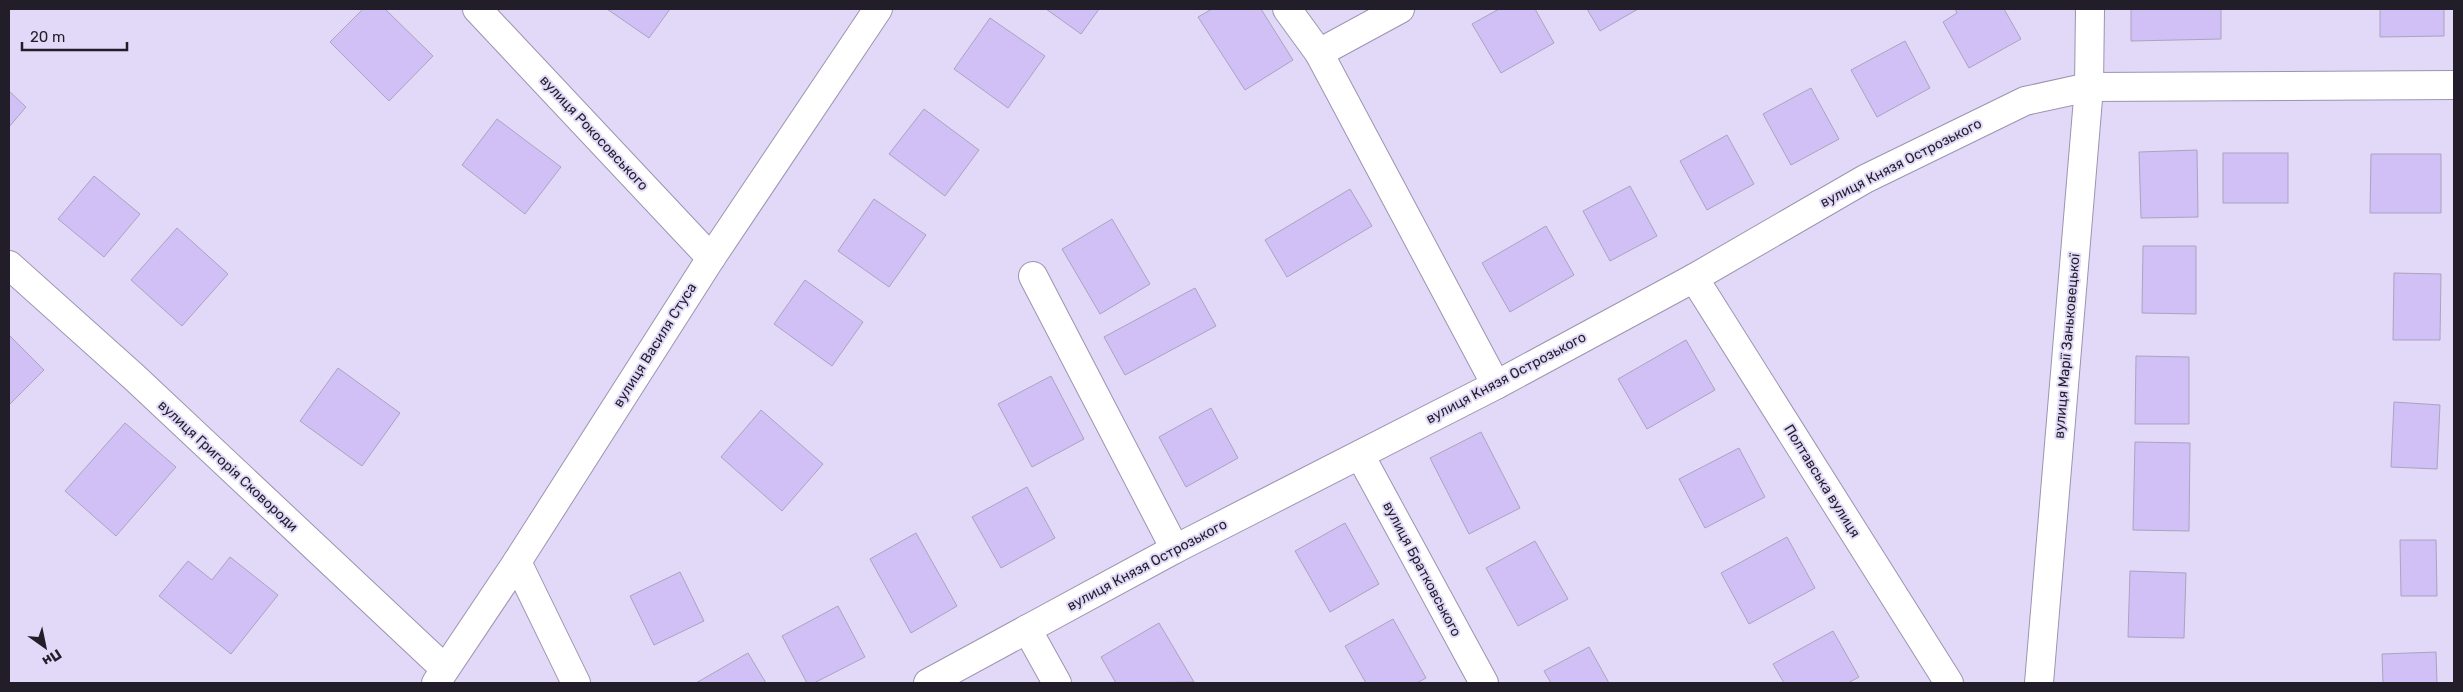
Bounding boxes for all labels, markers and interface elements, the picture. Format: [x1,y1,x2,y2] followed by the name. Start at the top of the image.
[22,20,128,52] scale bar
[30,28,65,46] text: 20 m
[536,72,652,194] street label: вулиця Рокосовського
[1817,115,1985,211] street label: вулиця Князя Острозького
[2050,252,2084,439] street label: вулиця Марії Заньковецької
[610,280,700,410] street label: вулиця Василя Стуса
[1423,329,1589,427] street label: вулиця Князя Острозького
[155,397,301,535] street label: вулиця Григорія Сковороди
[1780,421,1864,541] street label: Полтавська вулиця
[1379,499,1465,639] street label: вулиця Братковського
[1064,516,1230,614] street label: вулиця Князя Острозького
[20,622,70,672] north arrow
[39,645,65,670] text: Пн

